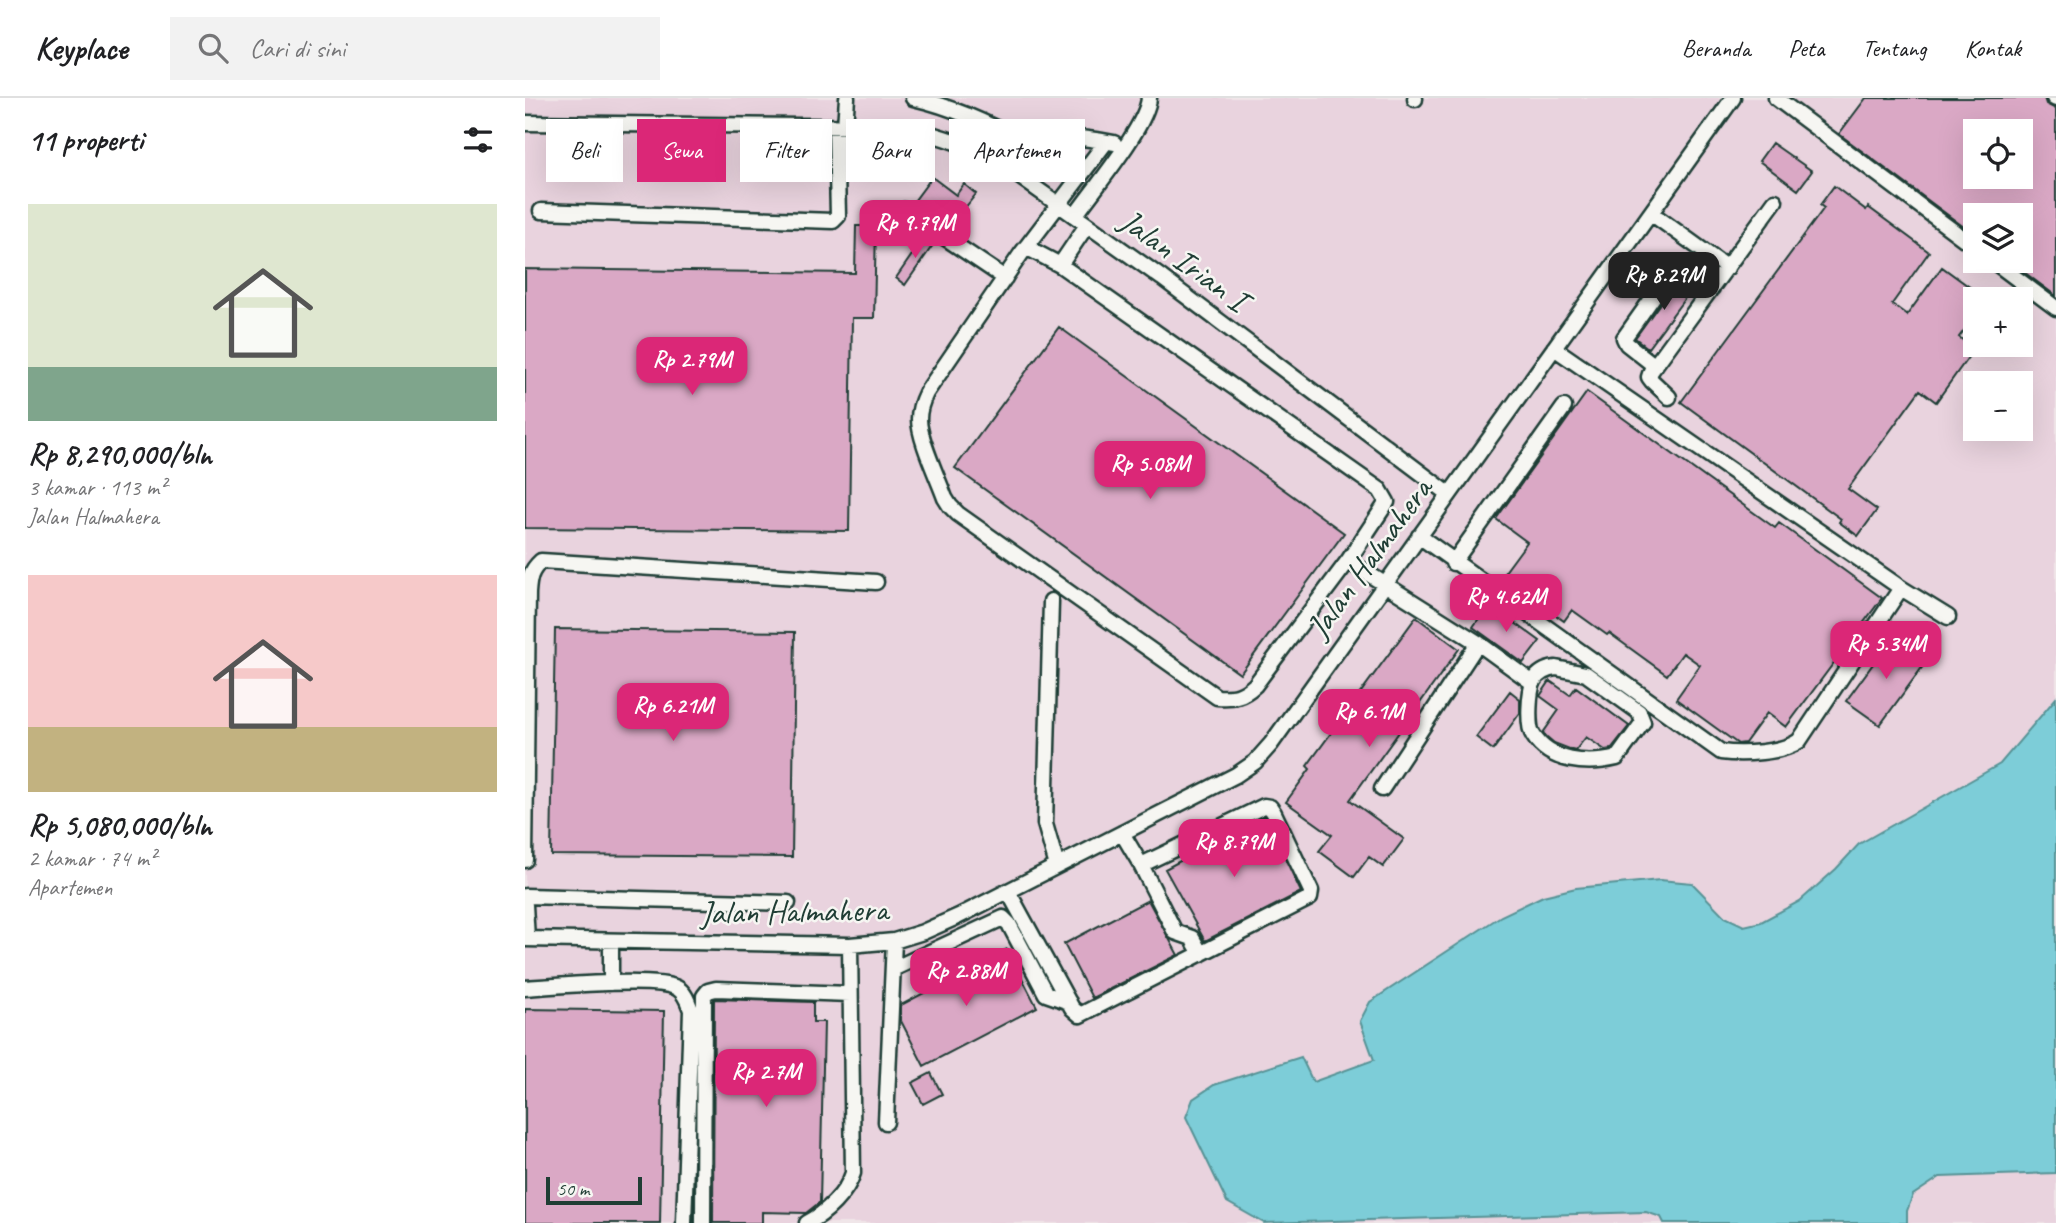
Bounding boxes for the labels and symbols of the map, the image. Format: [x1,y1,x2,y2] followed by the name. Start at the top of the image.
[1110,198,1262,324] street label: Jalan Irian I
[843,200,987,260] pin: Rp 9.79M
[1592,252,1736,312] pin: Rp 8.29M
[620,338,764,397] pin: Rp 2.79M
[1078,442,1222,501] pin: Rp 5.08M
[1296,468,1443,648] street label: Jalan Halmahera
[1434,574,1578,634] pin: Rp 4.62M
[1814,622,1958,681] pin: Rp 5.34M
[601,684,745,743] pin: Rp 6.21M
[1304,690,1434,749] pin: Rp 6.1M
[1162,820,1306,879] pin: Rp 8.79M
[698,888,891,934] street label: Jalan Halmahera
[894,948,1038,1008] pin: Rp 2.88M
[701,1049,831,1109] pin: Rp 2.7M
[546,1174,642,1206] scale bar

